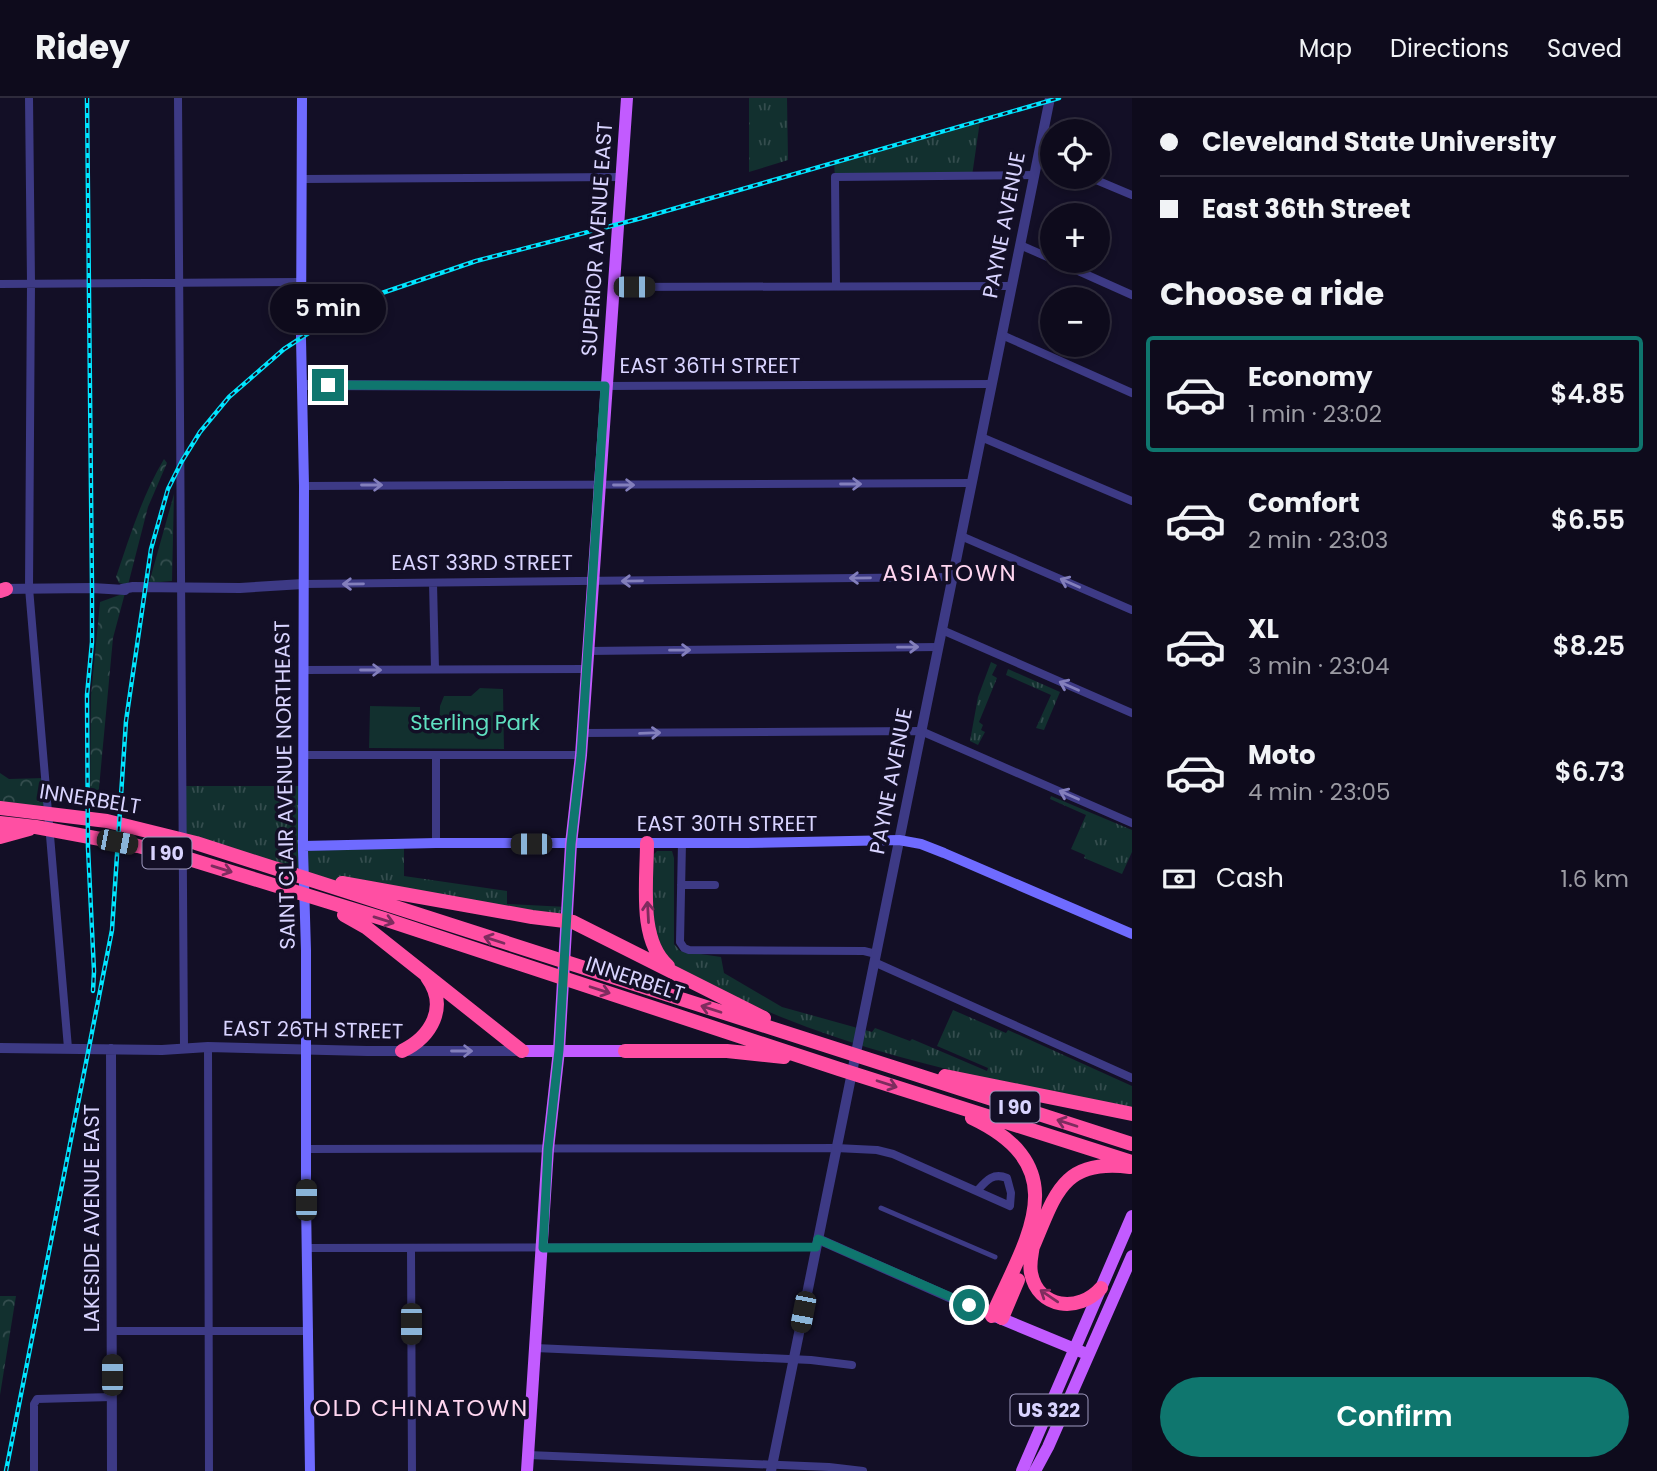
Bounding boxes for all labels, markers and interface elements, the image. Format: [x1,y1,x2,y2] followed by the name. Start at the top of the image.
[35,24,130,71] text: Ridey
[1299,32,1352,65] text: Map
[1390,32,1509,65] text: Directions
[1547,32,1622,65] text: Saved
[1040,119,1110,357] map controls
[1040,119,1110,189] button: locate
[574,121,619,357] street label: SUPERIOR AVENUE EAST
[1202,124,1556,160] text: Cleveland State University
[975,149,1032,301] street label: PAYNE AVENUE
[1202,191,1410,227] text: East 36th Street
[1040,203,1110,273] button: +
[1160,271,1384,316] text: Choose a ride
[614,277,656,298] car
[270,284,386,332] callout: 5 min
[1040,287,1110,357] button: −
[295,292,361,324] text: 5 min
[620,351,800,380] street label: EAST 36TH STREET
[1248,359,1372,395] text: Economy
[1164,363,1227,426] icon: car
[312,369,344,401] route end
[1551,376,1625,412] text: $4.85
[1248,398,1382,430] text: 1 min · 23:02
[840,477,863,491] one-way arrow
[360,478,383,492] one-way arrow
[612,478,635,492] one-way arrow
[1248,485,1360,521] text: Comfort
[1164,489,1227,552] icon: car
[1551,502,1625,538] text: $6.55
[1248,524,1388,556] text: 2 min · 23:03
[391,548,573,577] street label: EAST 33RD STREET
[882,557,1018,589] district label: ASIATOWN
[848,571,871,585] one-way arrow
[621,574,644,588] one-way arrow
[1059,576,1081,589] one-way arrow
[342,577,365,590] one-way arrow
[1248,611,1279,647] text: XL
[1164,615,1227,678] icon: car
[267,620,302,950] street label: SAINT CLAIR AVENUE NORTHEAST
[1553,628,1625,664] text: $8.25
[896,640,919,654] one-way arrow
[668,643,691,657] one-way arrow
[1248,650,1390,682] text: 3 min · 23:04
[360,663,383,677] one-way arrow
[1059,679,1081,692] one-way arrow
[862,705,919,857] street label: PAYNE AVENUE
[410,708,540,737] park label: Sterling Park
[638,726,661,739] one-way arrow
[1248,737,1316,773] text: Moto
[1164,741,1227,804] icon: car
[1555,754,1625,790] text: $6.73
[37,776,143,821] street label: INNERBELT
[1248,776,1390,808] text: 4 min · 23:05
[1059,788,1081,801] one-way arrow
[637,809,817,838] street label: EAST 30TH STREET
[95,828,140,856] car
[511,834,553,855] car
[142,838,192,868] road number: I 90
[1160,860,1198,898] icon: cash
[1216,860,1284,896] text: Cash
[1561,863,1629,895] text: 1.6 km
[211,864,233,877] one-way arrow
[641,901,654,924] one-way arrow
[373,914,395,927] one-way arrow
[483,932,505,945] one-way arrow
[582,949,688,1008] street label: INNERBELT
[589,984,611,997] one-way arrow
[700,1002,722,1014] one-way arrow
[223,1013,403,1046] street label: EAST 26TH STREET
[450,1044,473,1058] one-way arrow
[876,1079,898,1092] one-way arrow
[990,1091,1040,1122] road number: I 90
[77,1104,106,1332] street label: LAKESIDE AVENUE EAST
[1056,1116,1078,1129] one-way arrow
[296,1179,317,1221] car
[789,1289,818,1335] car
[953,1289,985,1321] route start
[1040,1289,1059,1304] one-way arrow
[401,1303,422,1345] car
[102,1354,123,1396] car
[1160,1377,1629,1457] button: Confirm
[313,1392,529,1424] district label: OLD CHINATOWN
[1010,1394,1088,1426] road number: US 322

